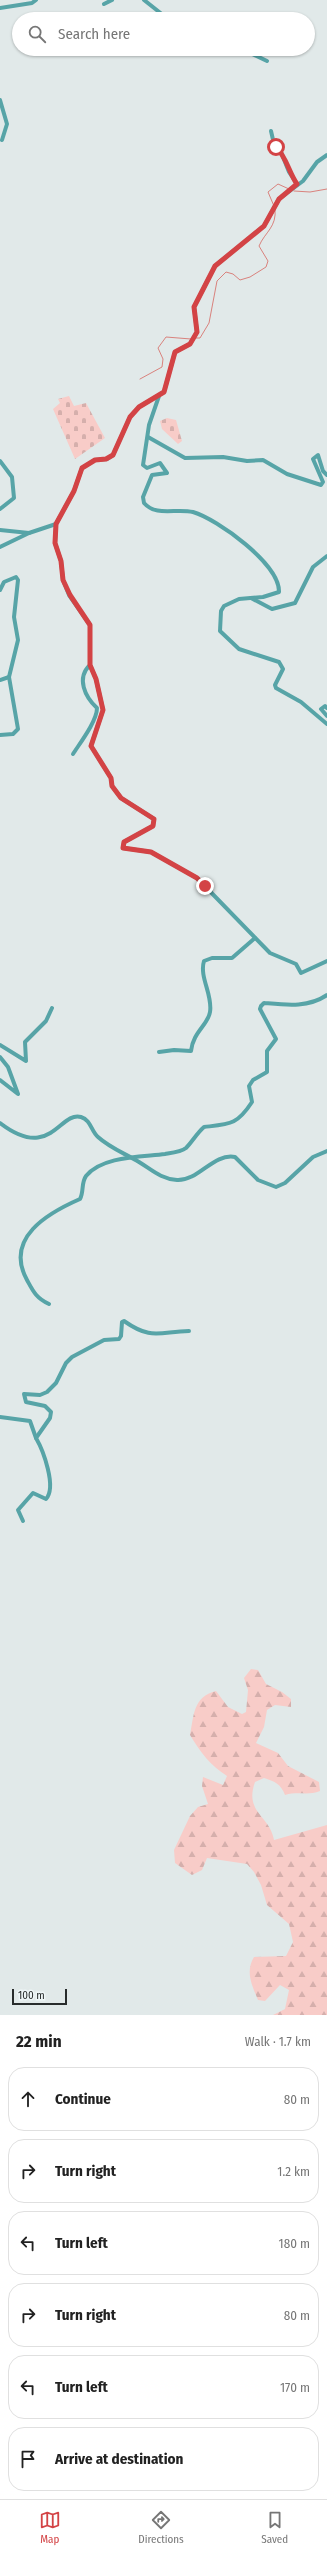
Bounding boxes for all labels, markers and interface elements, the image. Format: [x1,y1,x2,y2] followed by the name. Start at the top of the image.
[12,12,315,56] search box
[26,23,48,45] icon: search
[58,25,130,43] text: Search here
[267,138,285,156] route start
[196,877,214,895] route end
[12,1987,67,2006] scale bar
[18,1989,45,2002] text: 100 m
[16,2031,62,2052] text: 22 min
[245,2034,311,2049] text: Walk · 1.7 km
[17,2088,39,2110] icon: ahead
[55,2090,111,2108] text: Continue
[284,2092,310,2107] text: 80 m
[17,2160,39,2182] icon: right
[55,2162,116,2180] text: Turn right
[277,2164,310,2179] text: 1.2 km
[17,2232,39,2254] icon: left
[55,2234,108,2252] text: Turn left
[279,2236,310,2251] text: 180 m
[17,2304,39,2326] icon: right
[55,2306,116,2324] text: Turn right
[284,2308,310,2323] text: 80 m
[17,2376,39,2398] icon: left
[55,2378,108,2396] text: Turn left
[280,2380,310,2395] text: 170 m
[17,2448,39,2470] icon: arrive
[55,2450,183,2468] text: Arrive at destination
[39,2509,61,2546] tab: Map
[138,2509,184,2546] tab: Directions
[261,2509,288,2546] tab: Saved

